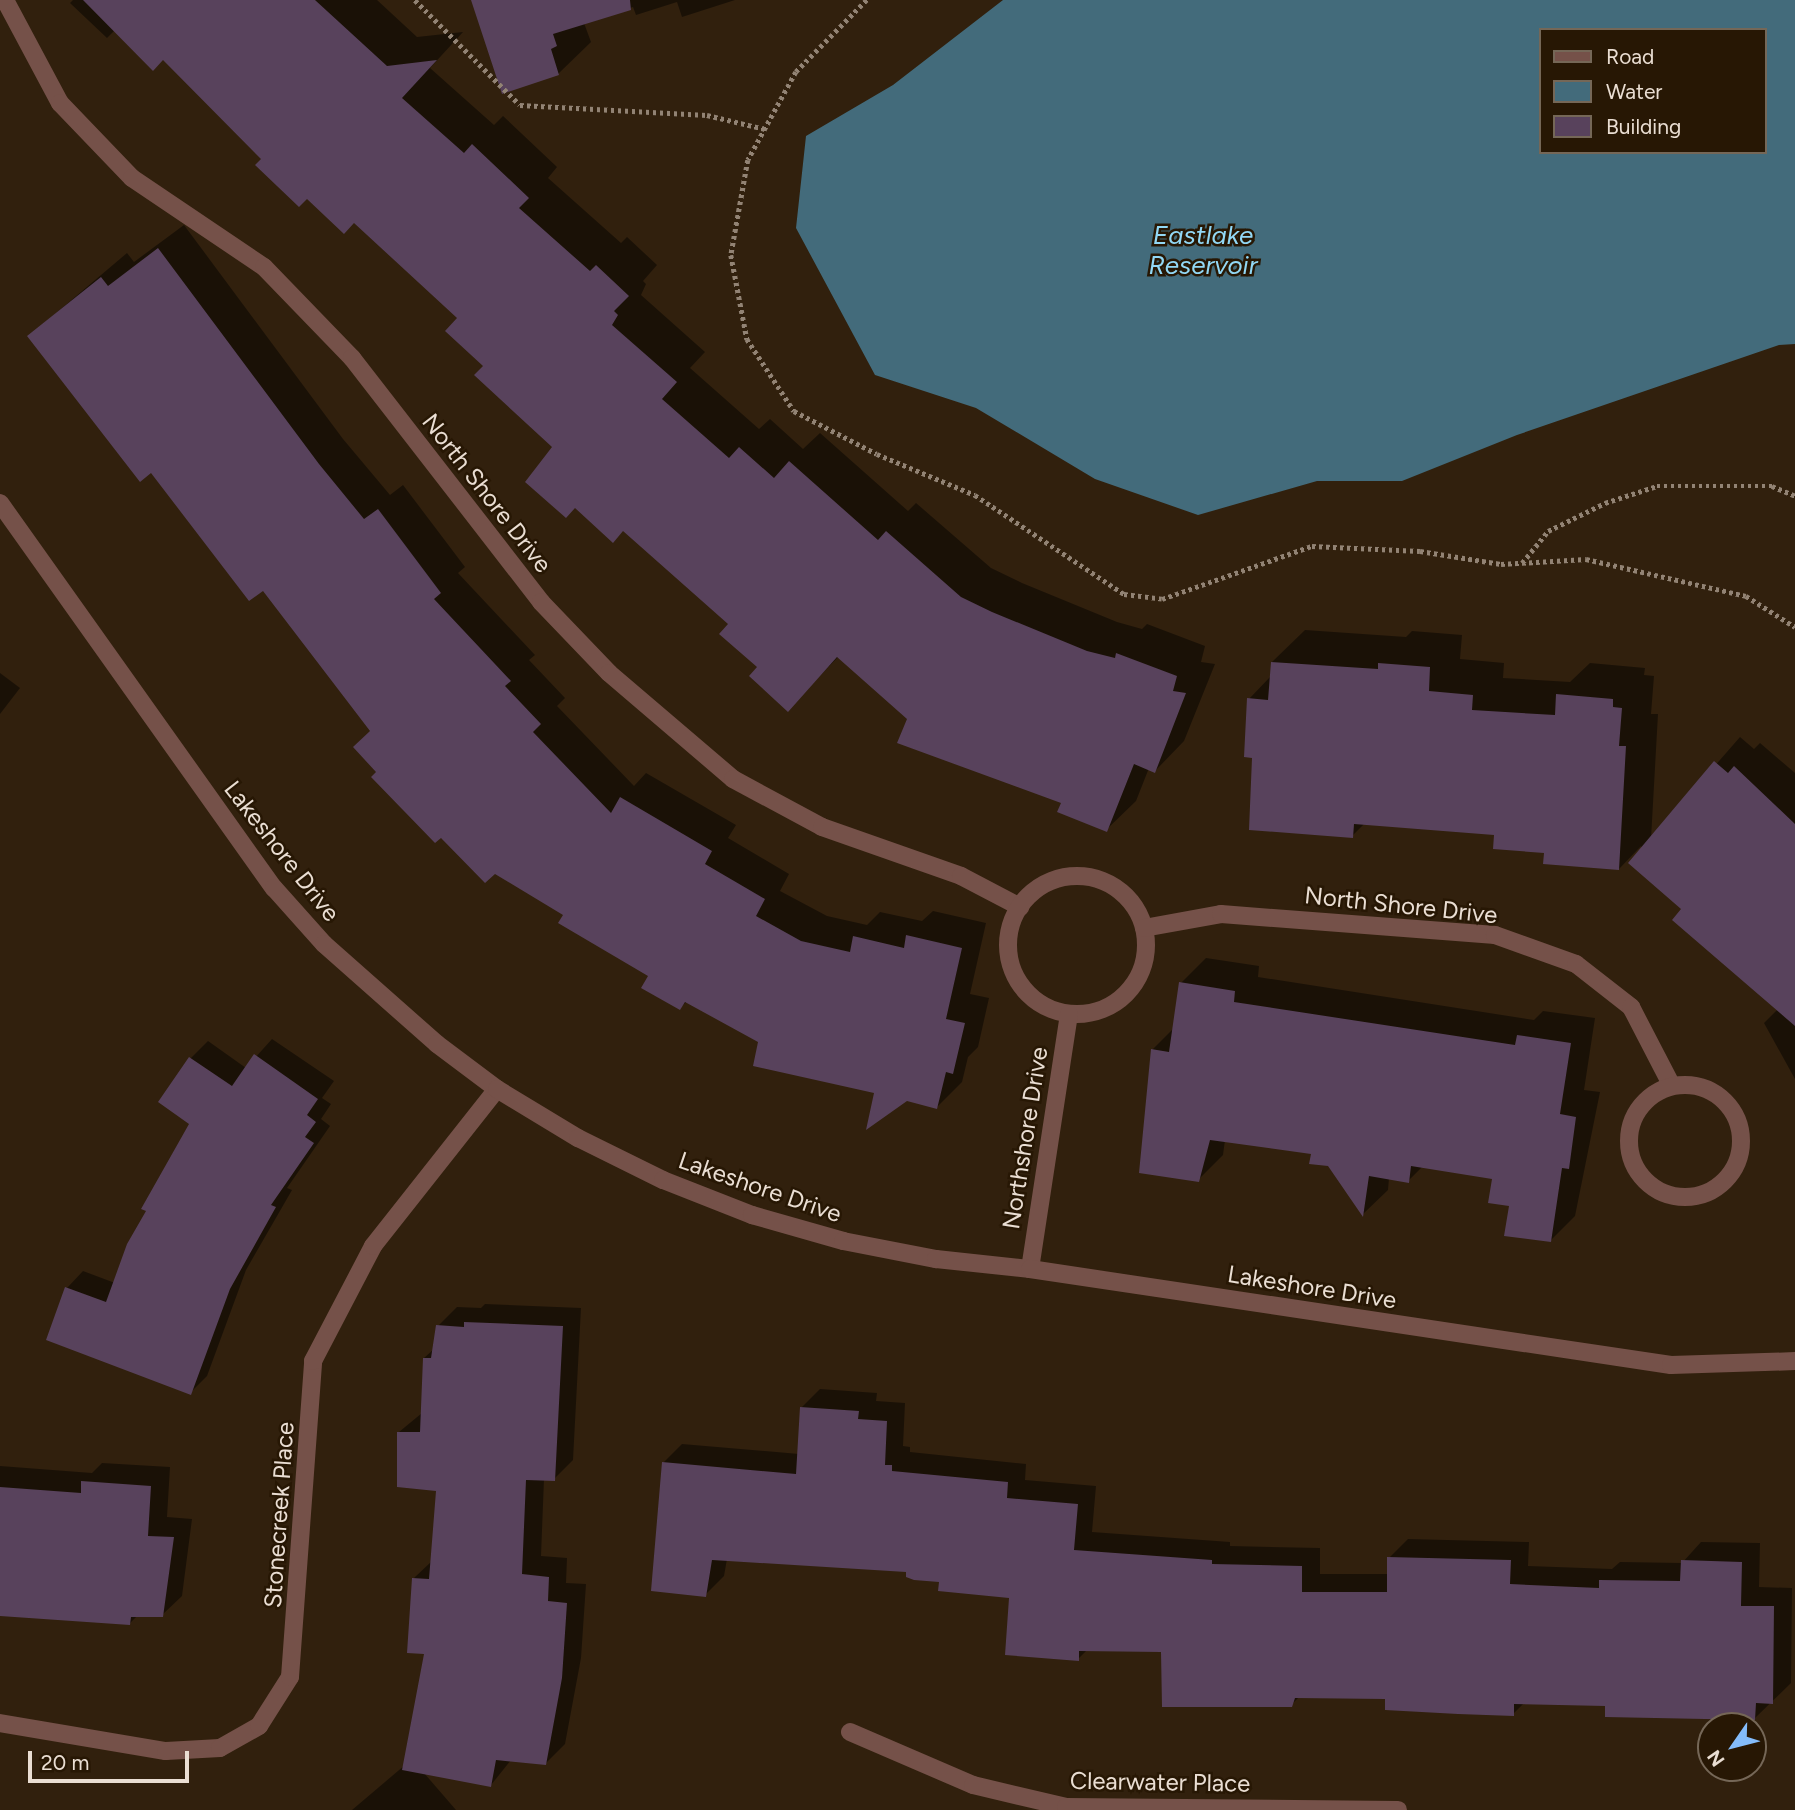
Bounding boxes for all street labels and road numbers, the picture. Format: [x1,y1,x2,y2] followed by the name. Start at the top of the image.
[416,408,558,578] street label: North Shore Drive
[218,775,346,927] street label: Lakeshore Drive
[1303,881,1499,929] street label: North Shore Drive
[996,1045,1054,1231] street label: Northshore Drive
[675,1146,845,1228] street label: Lakeshore Drive
[1226,1259,1398,1315] street label: Lakeshore Drive
[258,1421,300,1609] street label: Stonecreek Place
[1070,1766,1250,1798] street label: Clearwater Place

